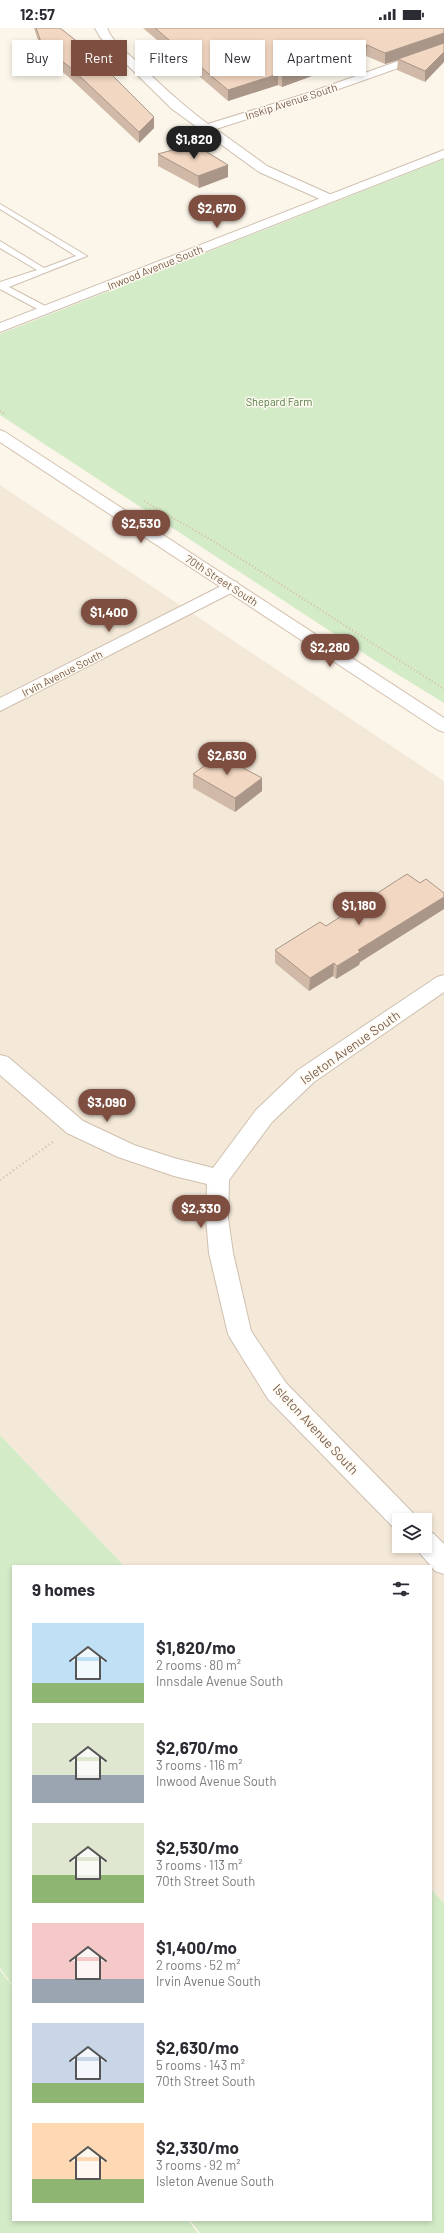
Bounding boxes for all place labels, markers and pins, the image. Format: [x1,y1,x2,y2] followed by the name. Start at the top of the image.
[161,126,227,160] pin: $1,820
[184,195,250,229] pin: $2,670
[108,510,174,544] pin: $2,530
[76,599,142,633] pin: $1,400
[297,634,363,668] pin: $2,280
[194,742,260,776] pin: $2,630
[326,892,392,926] pin: $1,180
[74,1089,140,1123] pin: $3,090
[168,1195,234,1229] pin: $2,330

